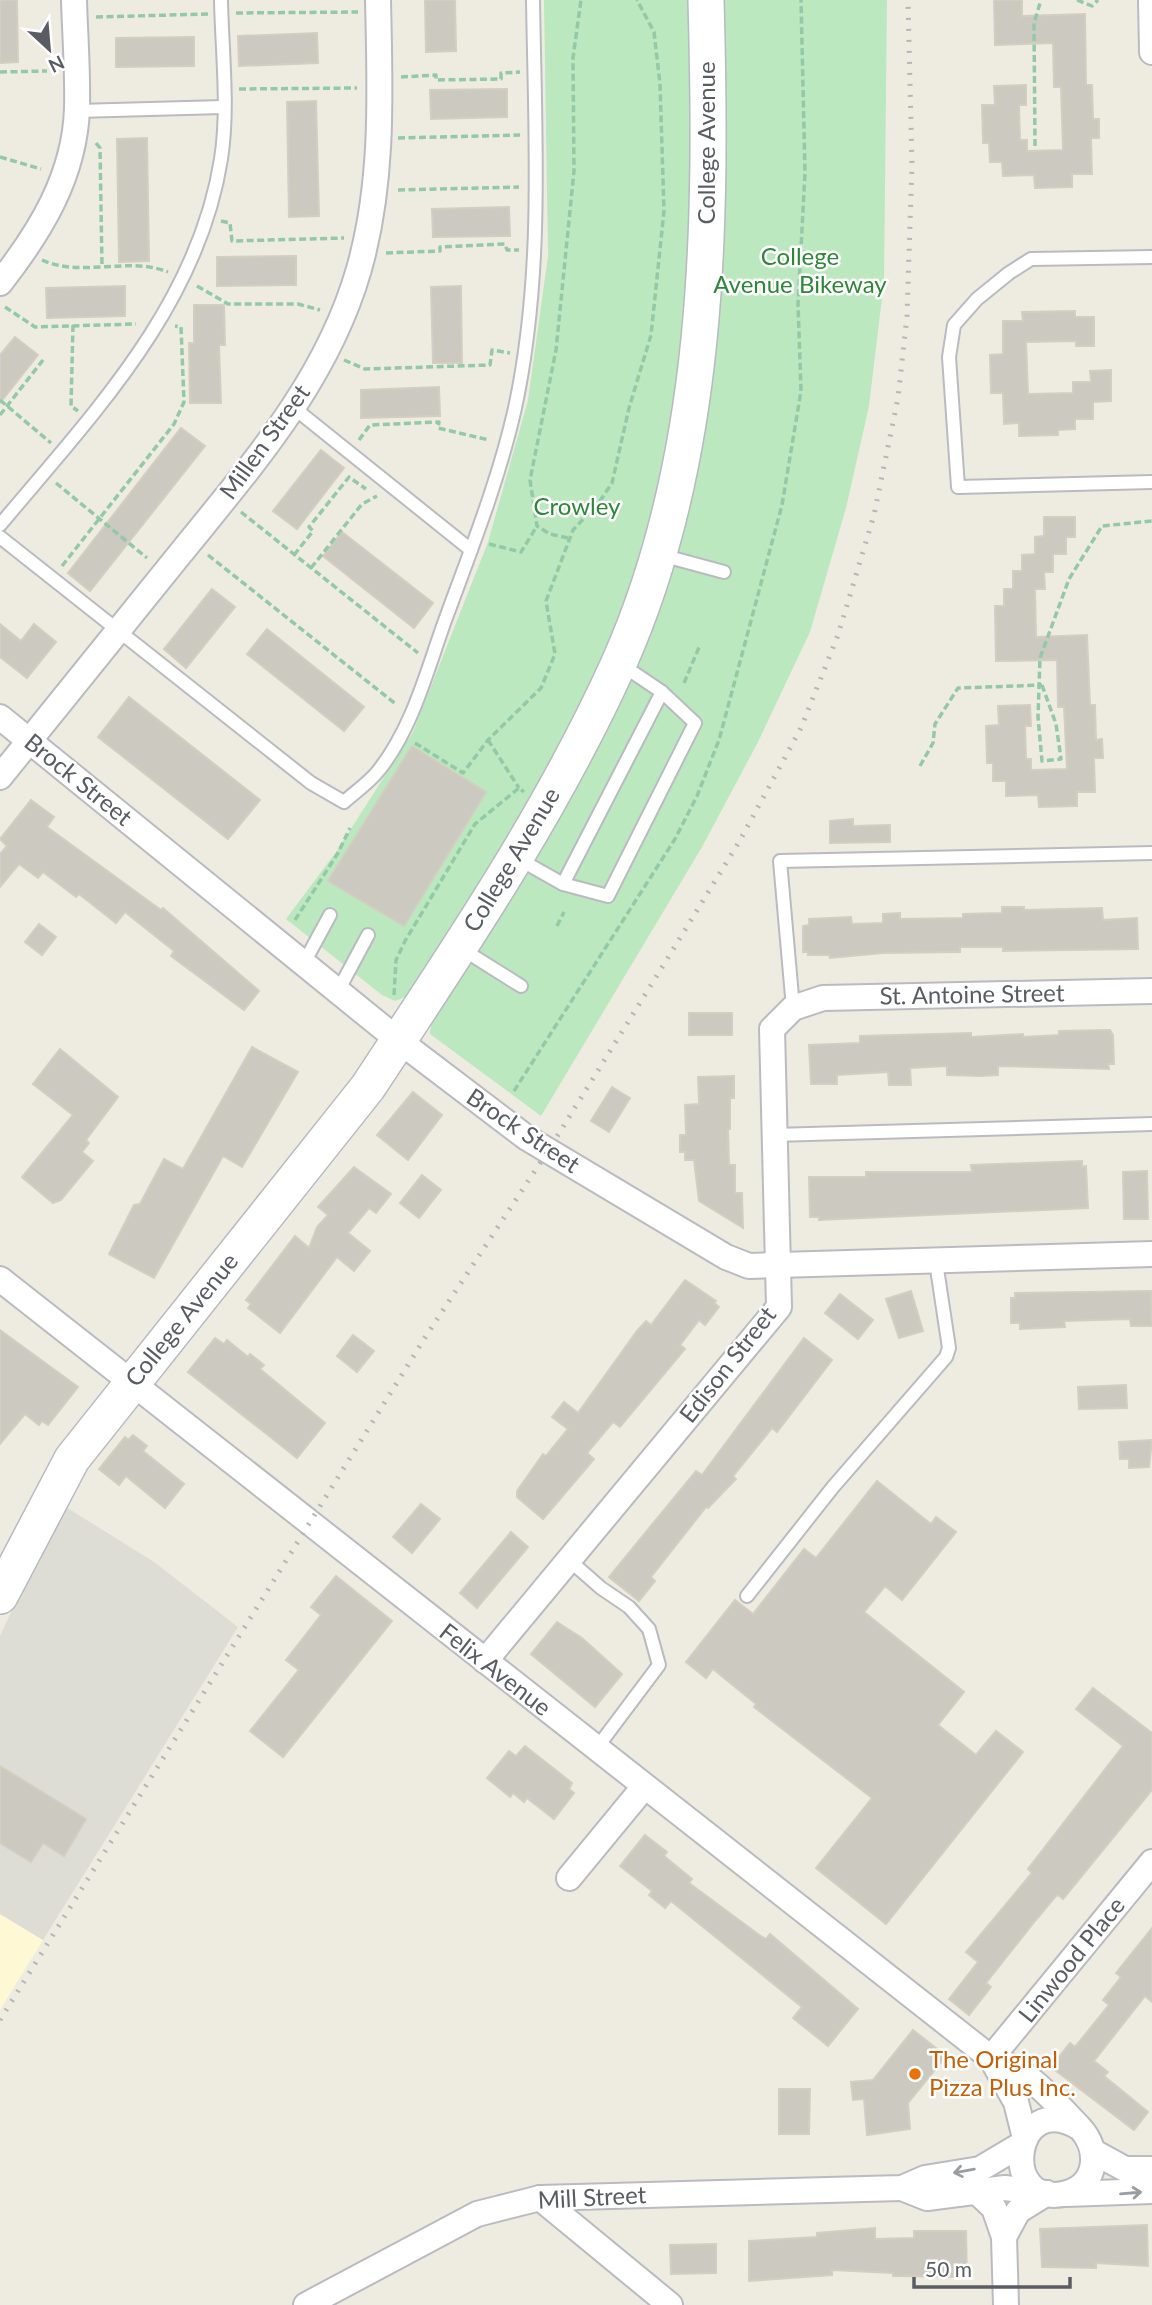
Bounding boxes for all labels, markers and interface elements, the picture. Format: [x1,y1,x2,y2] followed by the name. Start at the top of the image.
[14,14,84,84] north arrow
[45,51,68,78] text: N
[691,61,720,225] street label: College Avenue
[713,241,887,298] park label: College Avenue Bikeway
[212,378,315,504] street label: Millen Street
[534,491,621,520] park label: Crowley
[19,727,139,831] street label: Brock Street
[456,782,565,937] street label: College Avenue
[879,977,1065,1010] street label: St. Antoine Street
[462,1081,586,1178] street label: Brock Street
[118,1247,243,1392] street label: College Avenue
[673,1300,781,1428] street label: Edison Street
[434,1616,557,1721] street label: Felix Avenue
[1012,1891,1130,2028] street label: Linwood Place
[929,2044,1076,2101] place label: The Original Pizza Plus Inc.
[907,2066,923,2082] marker: The Original Pizza Plus Inc.
[953,2165,976,2178] one-way arrow
[537,2179,647,2214] street label: Mill Street
[1119,2186,1142,2199] one-way arrow
[914,2246,1070,2290] scale bar
[925,2256,972,2281] text: 50 m

